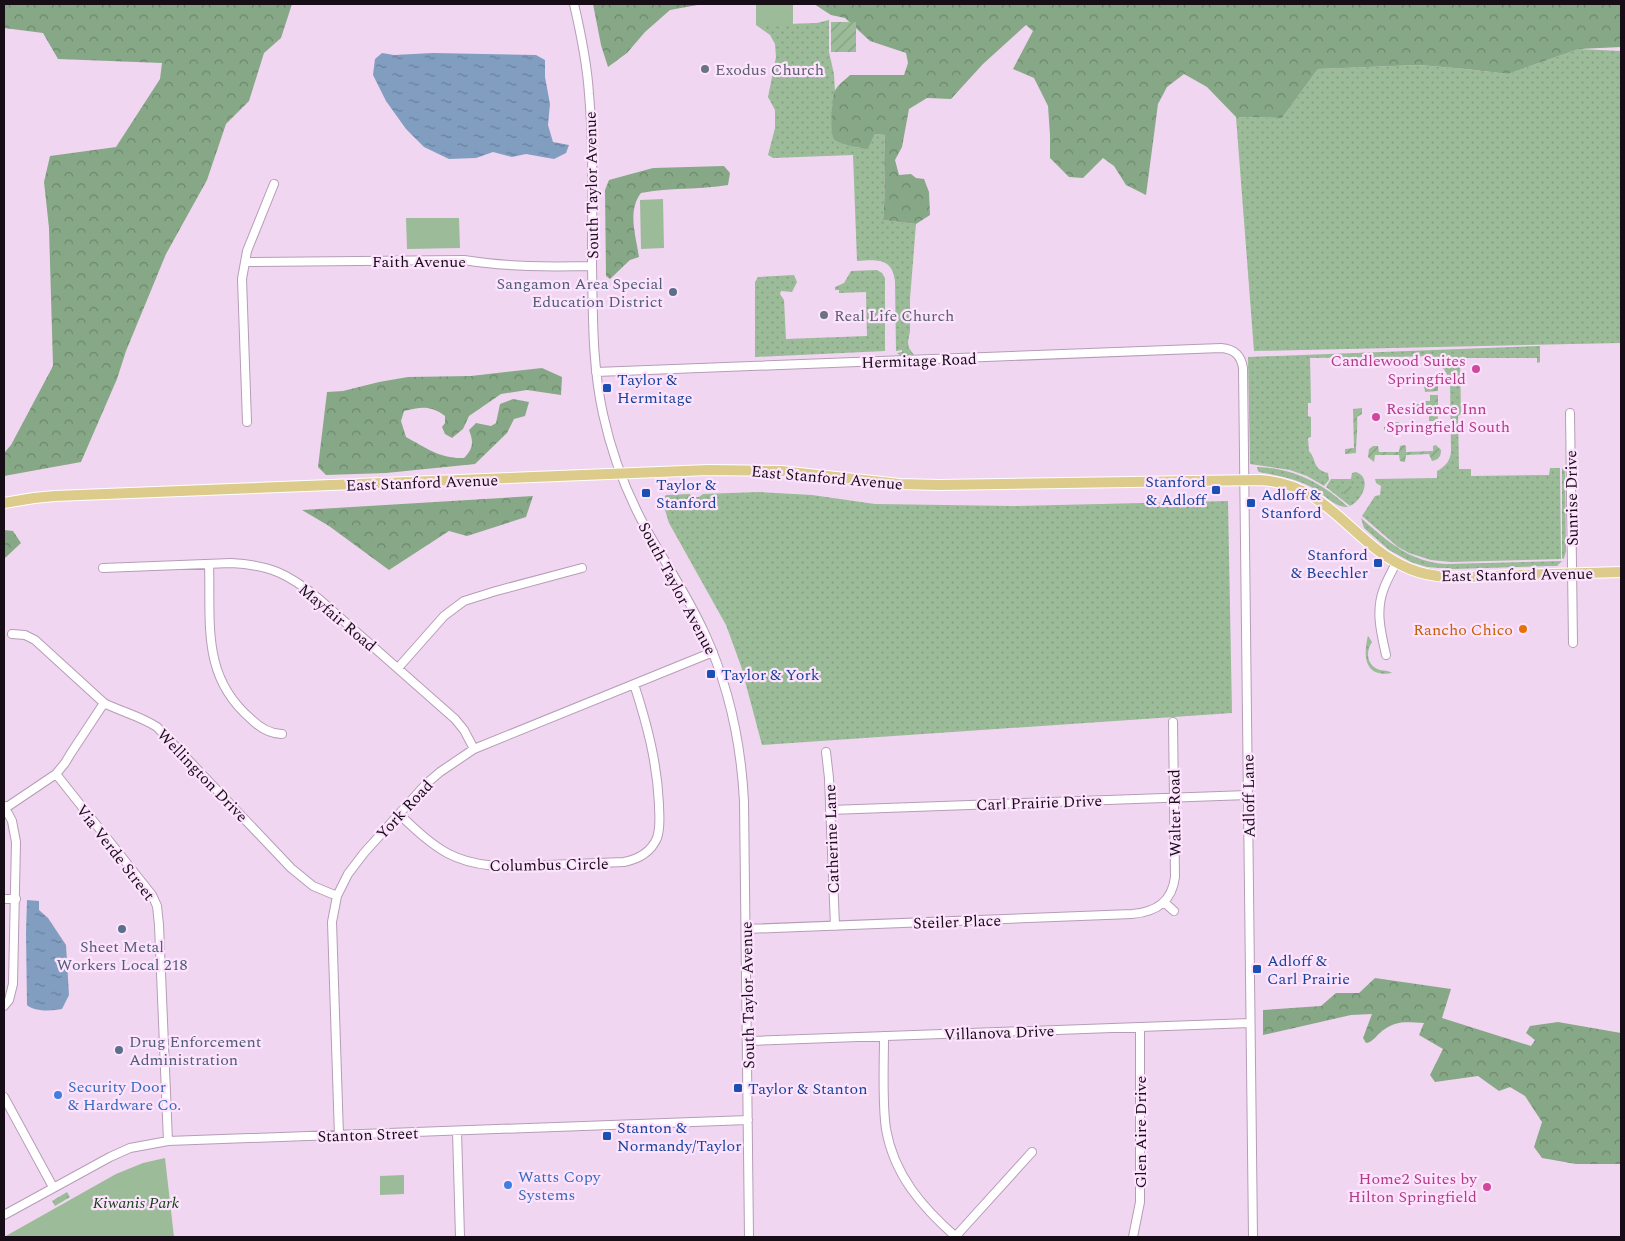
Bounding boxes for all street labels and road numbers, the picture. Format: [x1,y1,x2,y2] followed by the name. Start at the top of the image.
[579,111,605,259] street label: South Taylor Avenue
[372,250,466,274] street label: Faith Avenue
[861,347,977,375] street label: Hermitage Road
[1559,450,1585,546] street label: Sunrise Drive
[750,459,904,497] street label: East Stanford Avenue
[346,468,499,498] street label: East Stanford Avenue
[632,518,722,659] street label: South Taylor Avenue
[1441,562,1593,588] street label: East Stanford Avenue
[293,578,382,658] street label: Mayfair Road
[151,723,253,828] street label: Wellington Drive
[1236,754,1262,838] street label: Adloff Lane
[1162,769,1188,857] street label: Walter Road
[371,774,439,845] street label: York Road
[818,784,846,894] street label: Catherine Lane
[976,789,1103,817] street label: Carl Prairie Drive
[70,799,161,906] street label: Via Verde Street
[489,852,609,878] street label: Columbus Circle
[913,908,1001,936] street label: Steiler Place
[735,921,761,1069] street label: South Taylor Avenue
[943,1019,1055,1047] street label: Villanova Drive
[1129,1076,1153,1188] street label: Glen Aire Drive
[317,1121,419,1149] street label: Stanton Street

